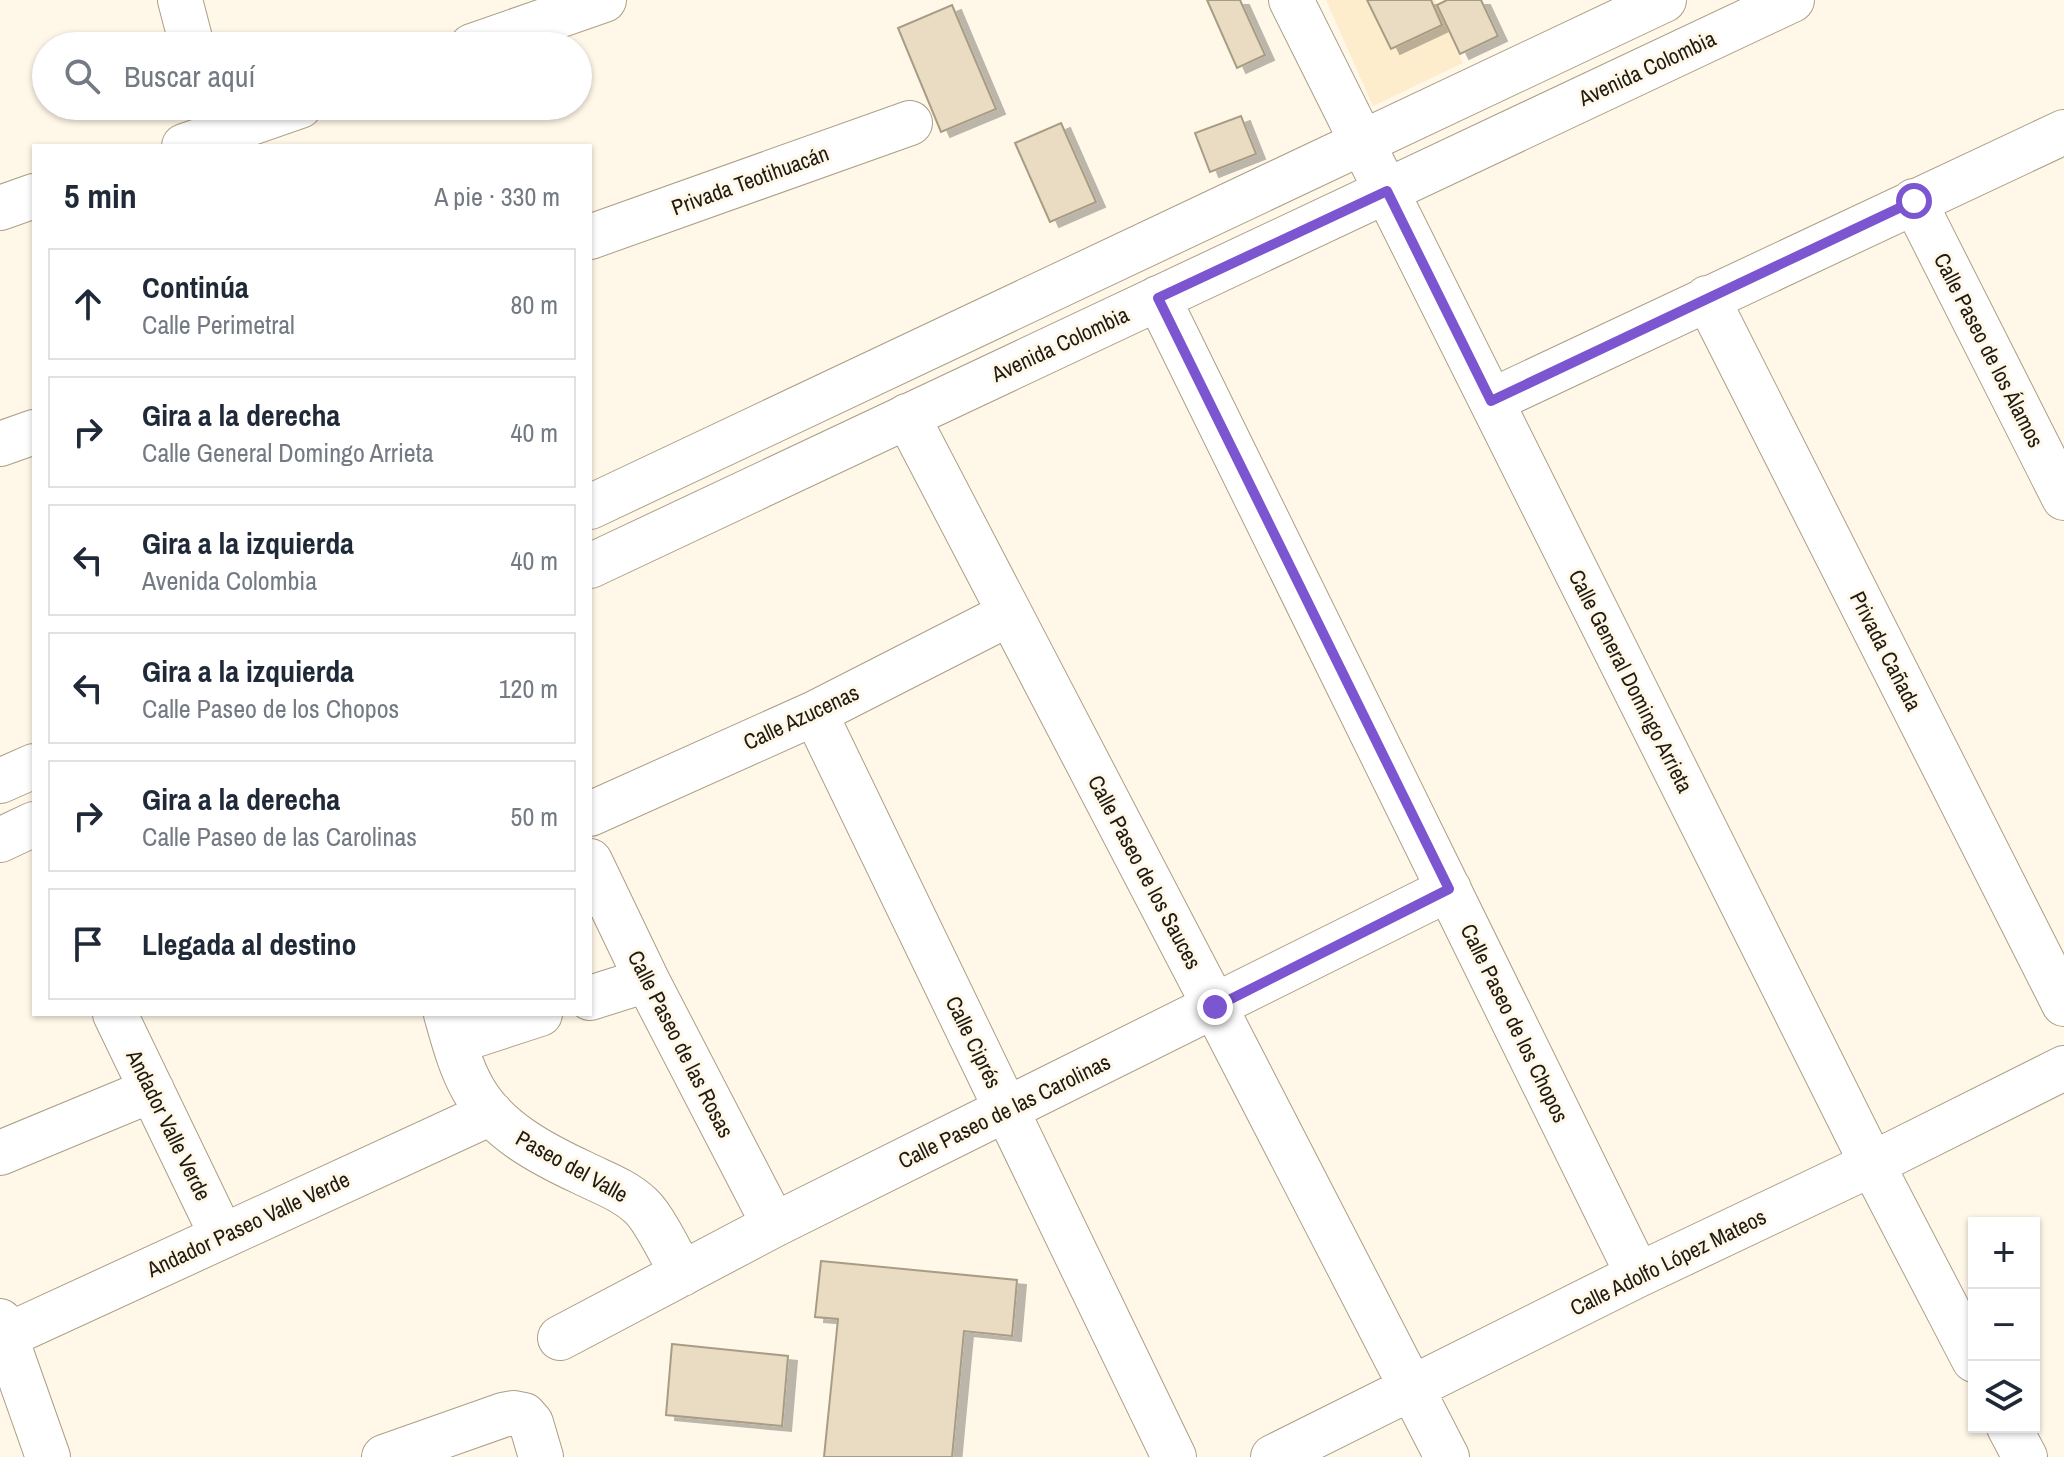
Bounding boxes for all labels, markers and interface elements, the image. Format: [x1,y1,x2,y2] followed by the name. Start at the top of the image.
[1573,23,1720,113] street label: Avenida Colombia
[32,32,592,120] search box
[60,54,104,98] icon: search
[124,56,255,96] text: Buscar aquí
[667,138,833,222] street label: Privada Teotihuacán
[64,173,137,219] text: 5 min
[434,179,560,214] text: A pie · 330 m
[1896,183,1932,219] route start
[1927,248,2051,452] street label: Calle Paseo de los Álamos
[142,267,249,307] text: Continúa
[66,282,110,326] icon: ahead
[511,287,558,322] text: 80 m
[986,299,1133,389] street label: Avenida Colombia
[142,307,295,342] text: Calle Perimetral
[142,395,340,435] text: Gira a la derecha
[66,410,110,454] icon: right
[511,415,558,450] text: 40 m
[142,435,434,470] text: Calle General Domingo Arrieta
[142,523,354,563] text: Gira a la izquierda
[66,538,110,582] icon: left
[511,543,558,578] text: 40 m
[142,563,317,598] text: Avenida Colombia
[1562,564,1700,798] street label: Calle General Domingo Arrieta
[1843,586,1929,716] street label: Privada Cañada
[142,651,354,691] text: Gira a la izquierda
[66,666,110,710] icon: left
[499,671,558,706] text: 120 m
[738,677,864,757] street label: Calle Azucenas
[142,691,399,726] text: Calle Paseo de los Chopos
[1081,770,1209,974] street label: Calle Paseo de los Sauces
[142,779,340,819] text: Gira a la derecha
[66,794,110,838] icon: right
[511,799,558,834] text: 50 m
[142,819,417,854] text: Calle Paseo de las Carolinas
[1454,919,1576,1127] street label: Calle Paseo de los Chopos
[66,922,110,966] icon: arrive
[142,924,357,964] text: Llegada al destino
[621,945,741,1143] street label: Calle Paseo de las Rosas
[1197,989,1233,1025] route end
[939,991,1009,1093] street label: Calle Ciprés
[119,1044,218,1205] street label: Andador Valle Verde
[893,1047,1115,1175] street label: Calle Paseo de las Carolinas
[510,1123,634,1209] street label: Paseo del Valle
[141,1164,354,1285] street label: Andador Paseo Valle Verde
[1565,1201,1771,1323] street label: Calle Adolfo López Mateos
[1968,1217,2040,1433] map controls
[1968,1217,2040,1289] button: +
[1968,1289,2040,1361] button: −
[1968,1361,2040,1433] button: layers

